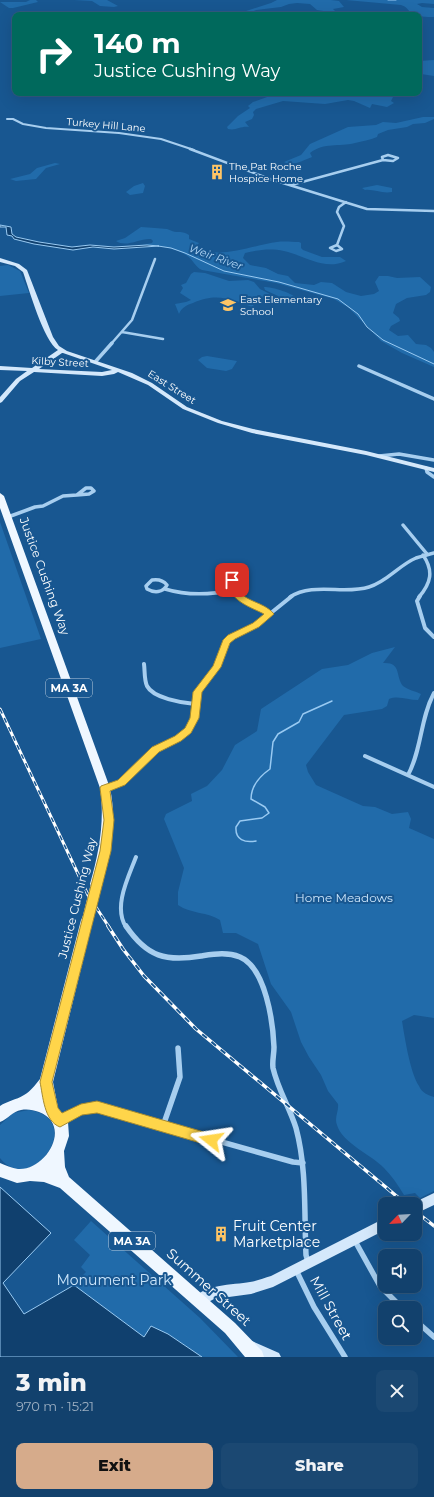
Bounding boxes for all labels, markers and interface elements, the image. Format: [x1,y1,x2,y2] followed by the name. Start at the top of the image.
[94,26,181,60] text: 140 m
[28,28,80,80] icon: right
[94,60,280,82] text: Justice Cushing Way
[66,115,146,135] street label: Turkey Hill Lane
[229,160,303,185] place label: The Pat Roche Hospice Home
[208,163,226,181] building icon: The Pat Roche Hospice Home
[187,241,245,273] water label: Weir River
[240,293,323,318] place label: East Elementary School
[219,296,237,314] school or university icon: East Elementary School
[31,354,89,370] street label: Kilby Street
[146,367,198,407] street label: East Street
[16,514,73,637] street label: Justice Cushing Way
[215,563,249,597] pin
[221,569,243,591] icon: arrive
[46,679,92,697] road number: MA 3A
[54,835,99,961] street label: Justice Cushing Way
[295,890,393,905] park label: Home Meadows
[190,1119,232,1161] position arrow
[378,1197,422,1241] north arrow
[378,1197,422,1345] map controls
[233,1217,320,1251] place label: Fruit Center Marketplace
[212,1225,230,1243] building icon: Fruit Center Marketplace
[109,1232,155,1250] road number: MA 3A
[163,1244,255,1330] street label: Summer Street
[378,1249,422,1293] button: sound
[56,1271,172,1289] park label: Monument Park
[306,1273,356,1344] street label: Mill Street
[378,1301,422,1345] button: search
[16,1368,87,1397] text: 3 min
[376,1370,418,1412] button: close
[16,1398,94,1414] text: 970 m · 15:21
[16,1443,213,1489] button: Exit
[221,1443,418,1489] button: Share

